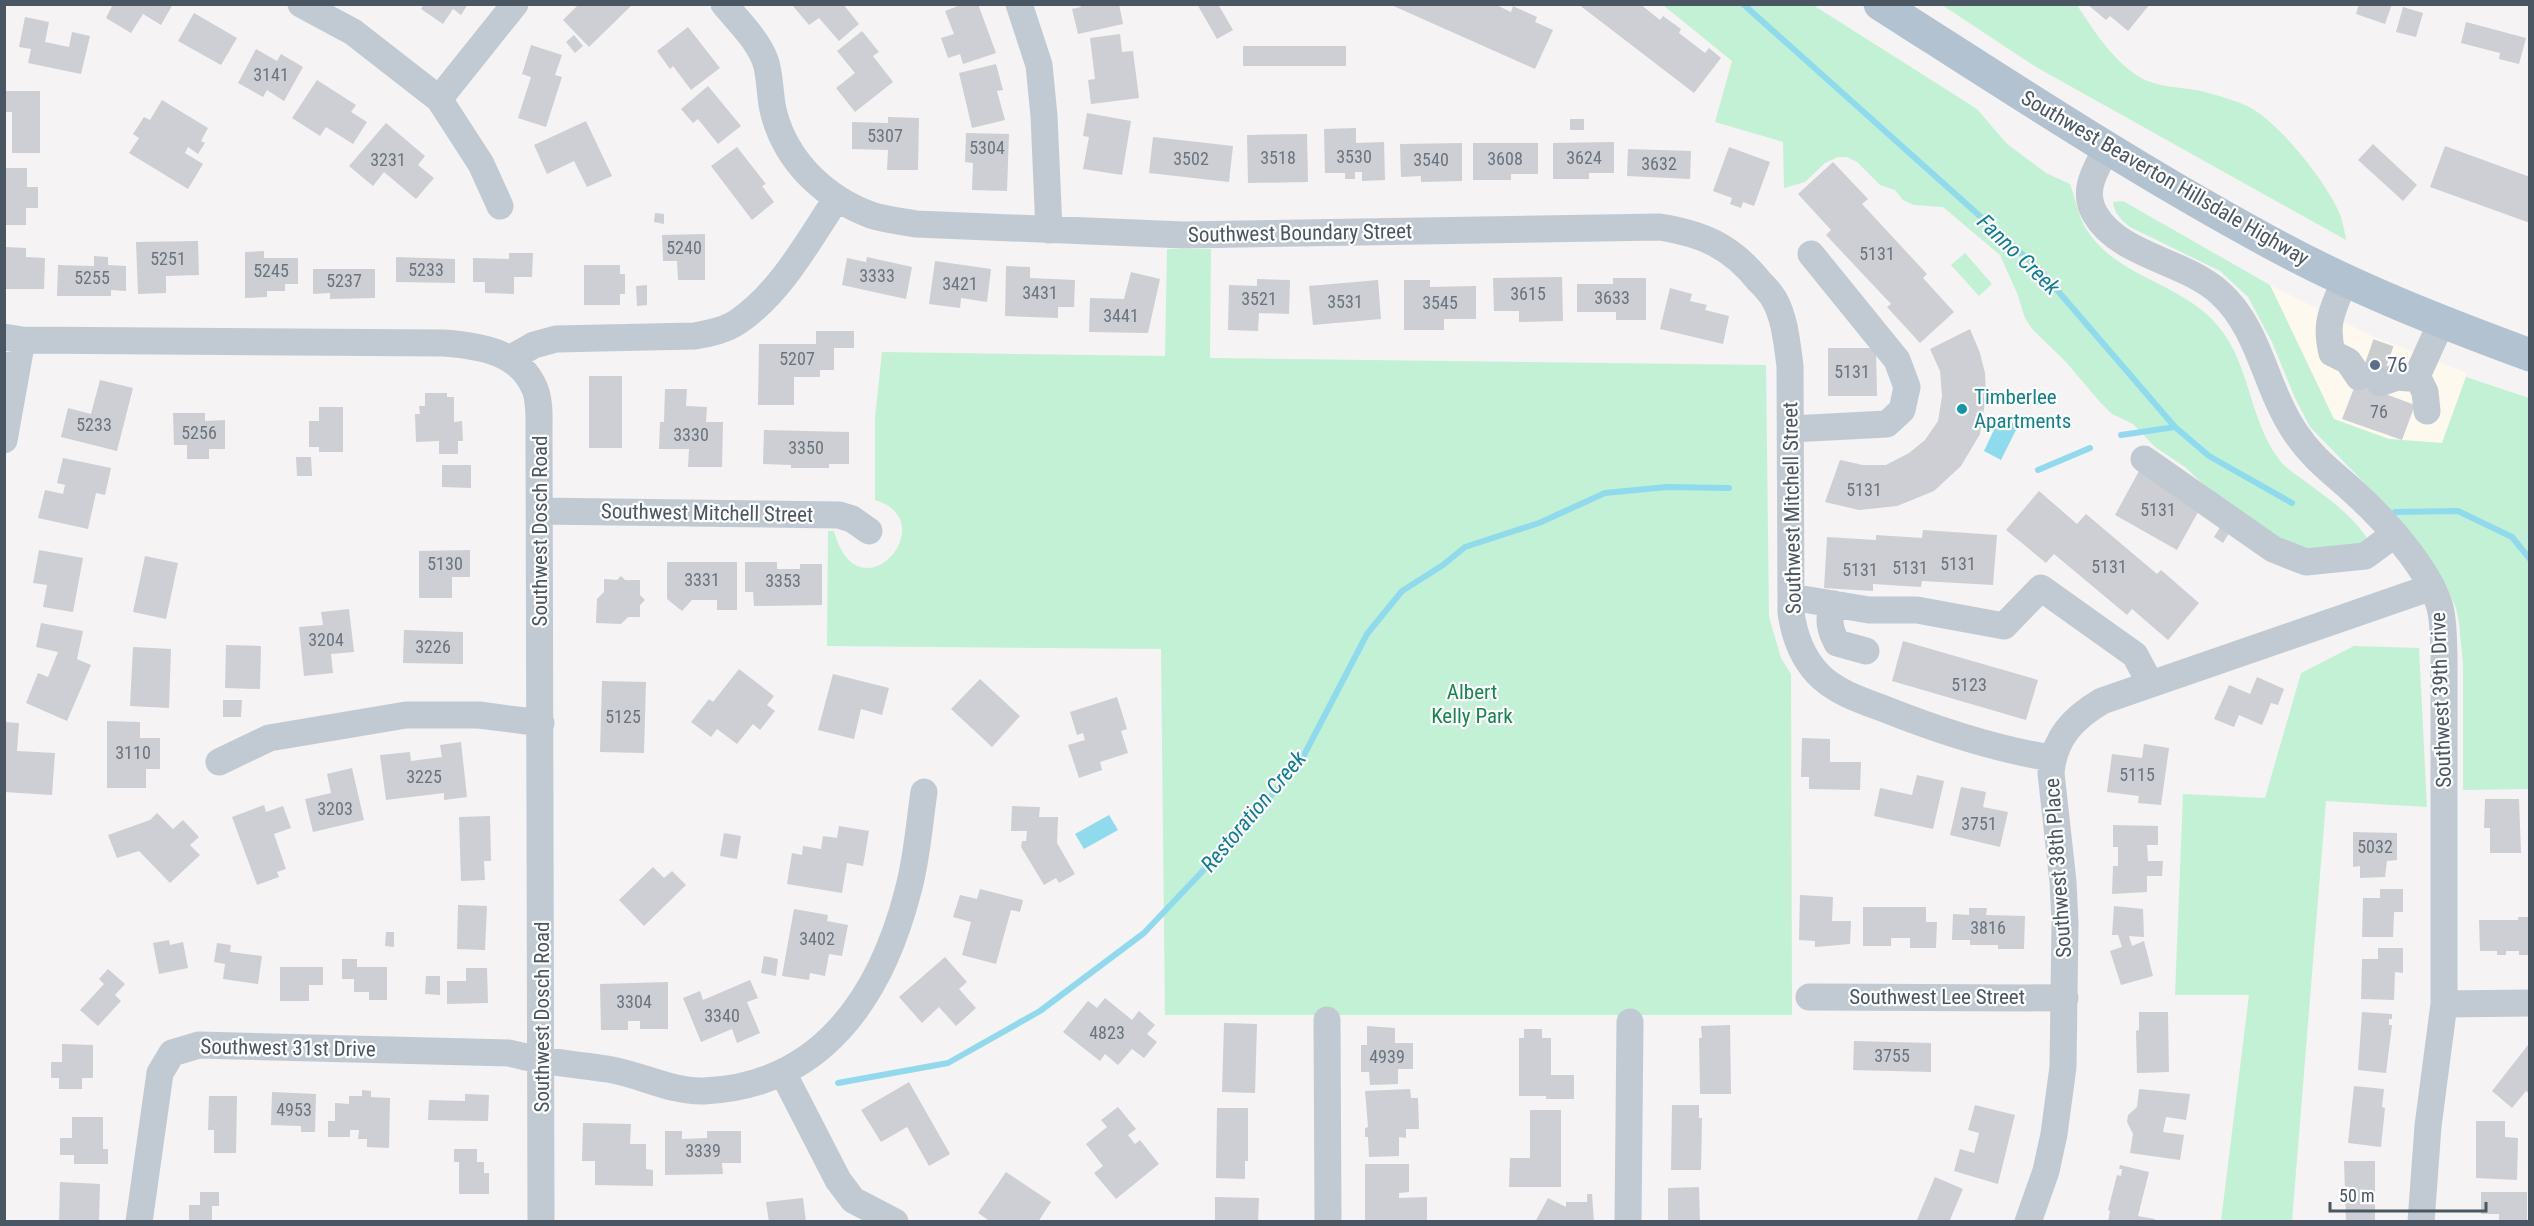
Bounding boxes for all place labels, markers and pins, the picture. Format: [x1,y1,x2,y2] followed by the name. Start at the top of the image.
[2387,353,2408,377] place label: 76
[2368,358,2382,372] marker: 76
[1974,385,2071,433] place label: Timberlee Apartments
[1955,402,1969,416] marker: Timberlee Apartments

